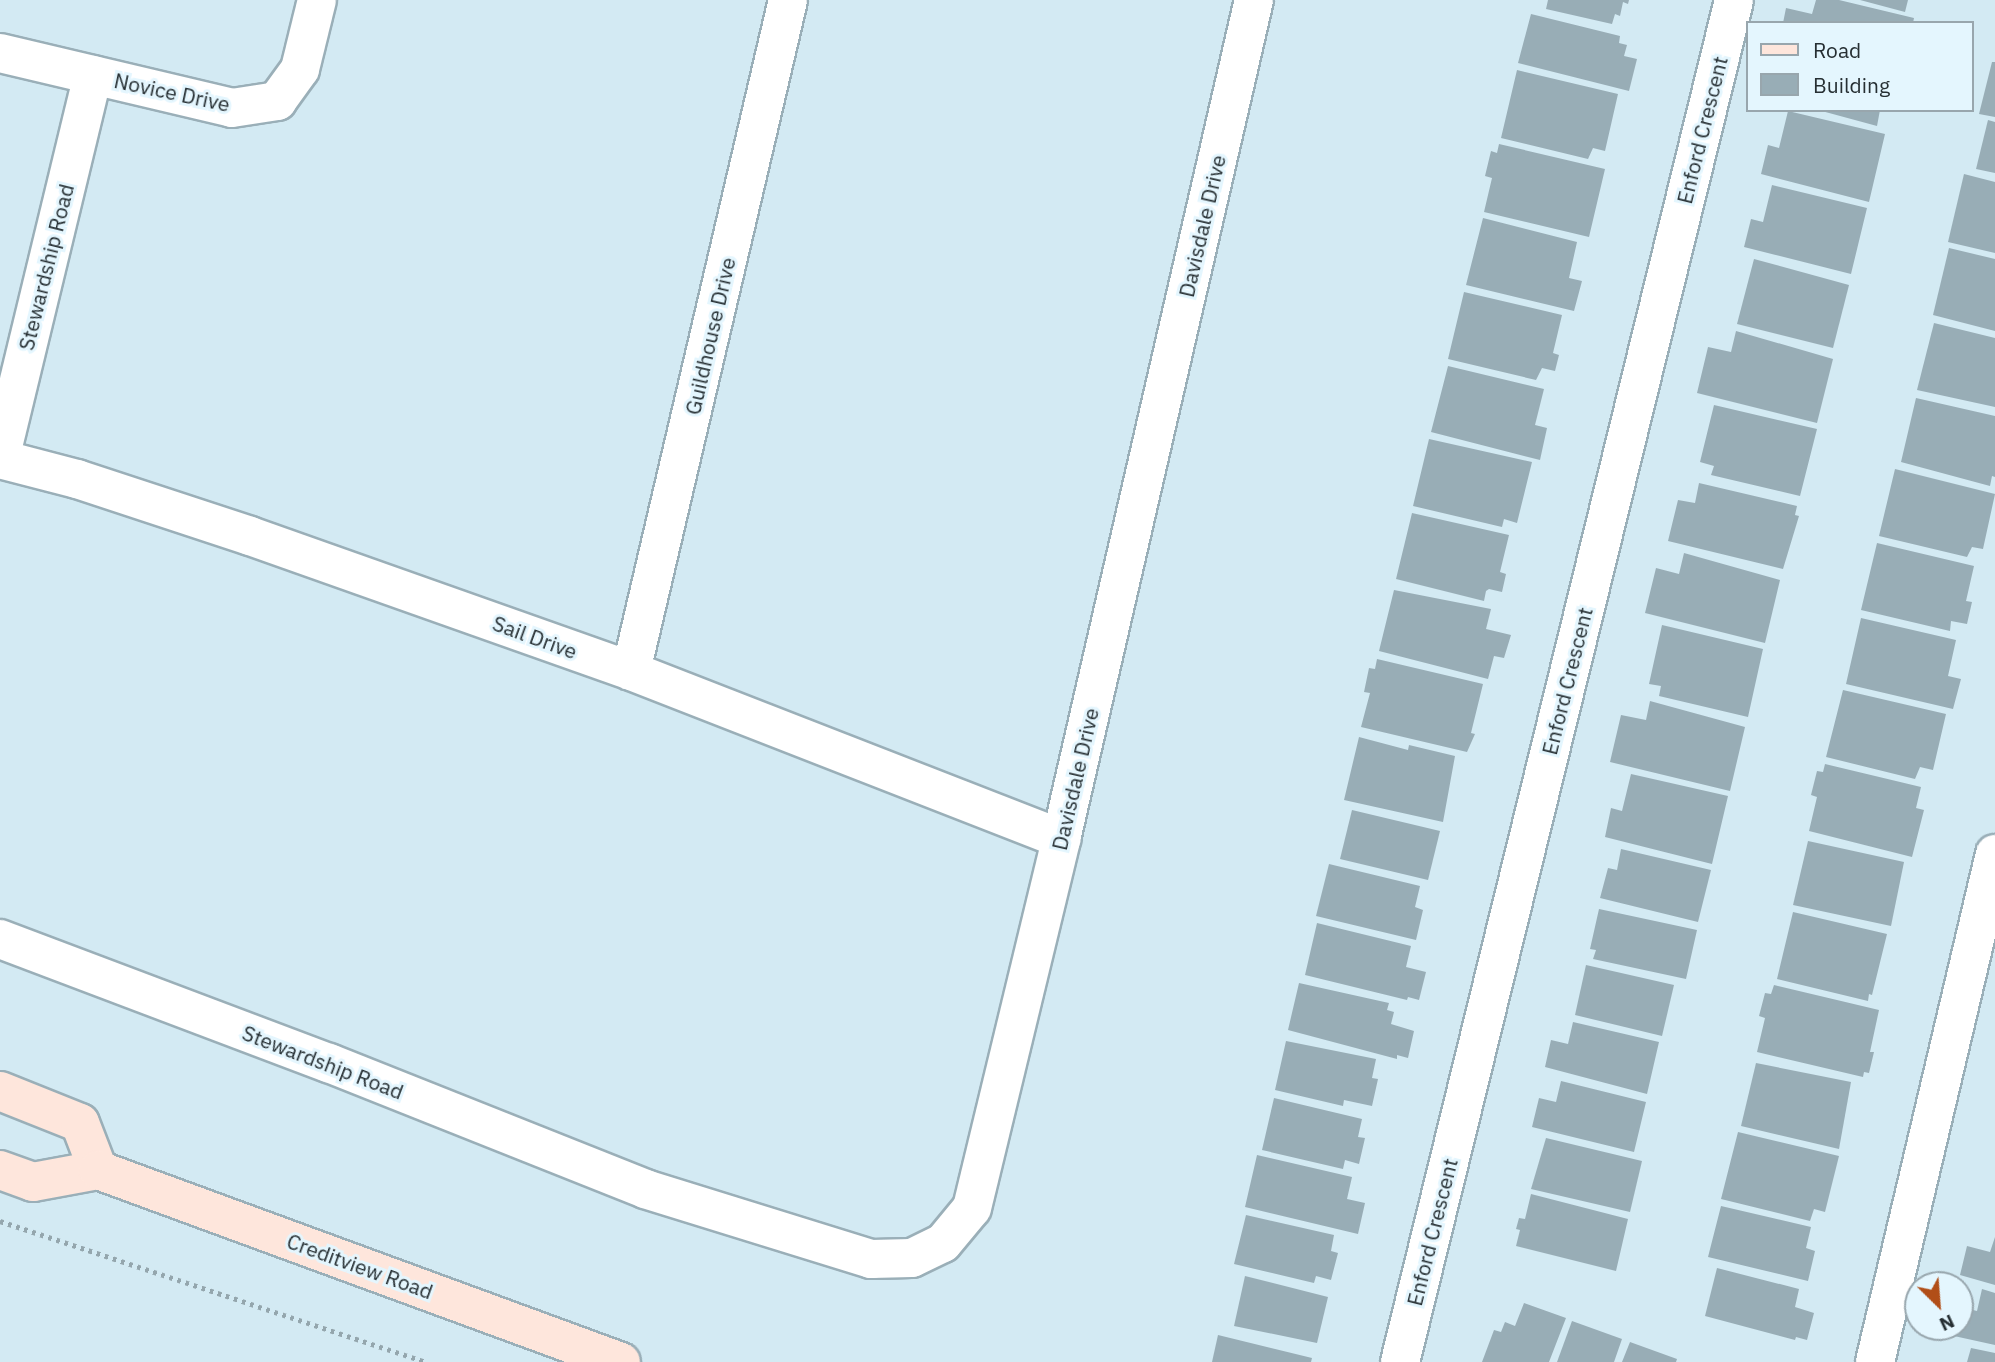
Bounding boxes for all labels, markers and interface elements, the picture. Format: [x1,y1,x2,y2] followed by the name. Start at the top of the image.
[1746,21,1974,112] legend
[1813,36,1861,64] text: Road
[1672,54,1732,206] street label: Enford Crescent
[112,67,232,117] street label: Novice Drive
[1813,71,1890,99] text: Building
[1173,152,1231,300] street label: Davisdale Drive
[13,181,79,353] street label: Stewardship Road
[680,255,740,417] street label: Guildhouse Drive
[1537,605,1597,757] street label: Enford Crescent
[489,610,581,664] street label: Sail Drive
[1046,705,1104,853] street label: Davisdale Drive
[239,1020,407,1104] street label: Stewardship Road
[1402,1156,1462,1308] street label: Enford Crescent
[284,1228,436,1304] street label: Creditview Road
[1904,1271,1974,1341] north arrow
[1936,1309,1958,1337] text: N

